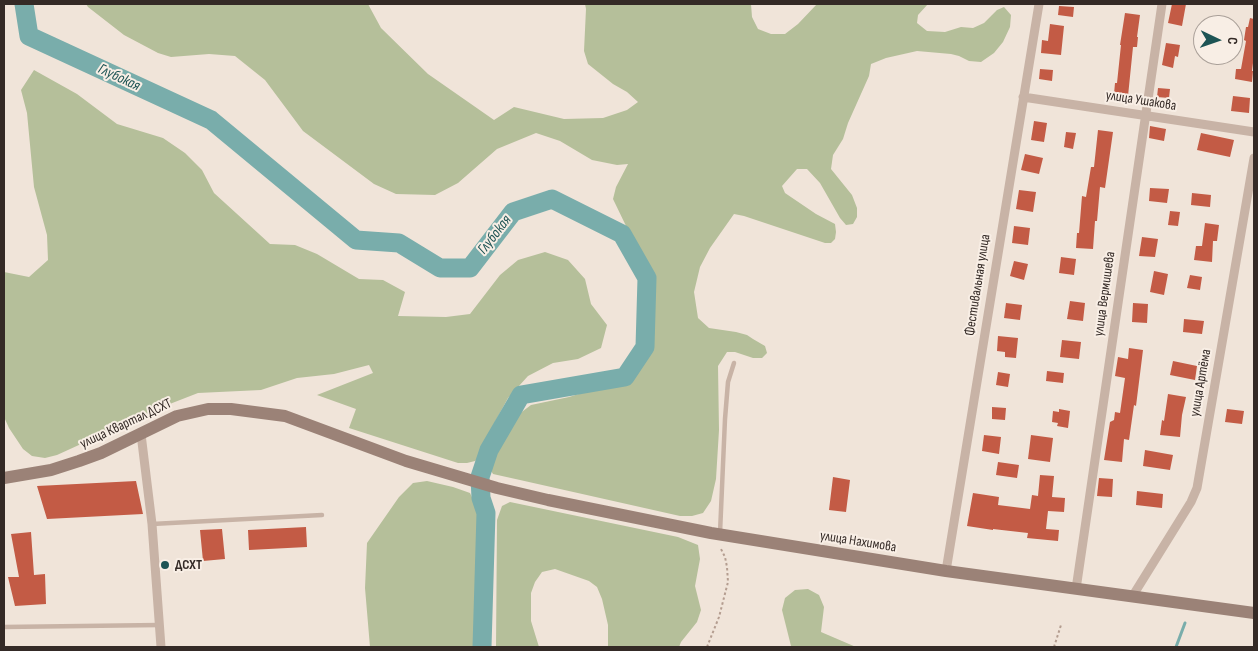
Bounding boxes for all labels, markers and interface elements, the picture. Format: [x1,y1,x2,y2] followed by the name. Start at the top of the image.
[1193,15,1243,65] north arrow
[1224,37,1241,45] text: С
[95,60,143,96] water label: Глубокая
[1104,87,1178,115] street label: улица Ушакова
[474,212,516,258] water label: Глубокая
[962,233,994,337] street label: Фестивальная улица
[1091,250,1119,338] street label: улица Вермишева
[1187,348,1215,418] street label: улица Артёма
[77,395,175,453] street label: улица Квартал ДСХТ
[819,528,897,556] street label: улица Нахимова
[175,557,202,573] place label: ДСХТ
[159,559,171,571] marker: ДСХТ

